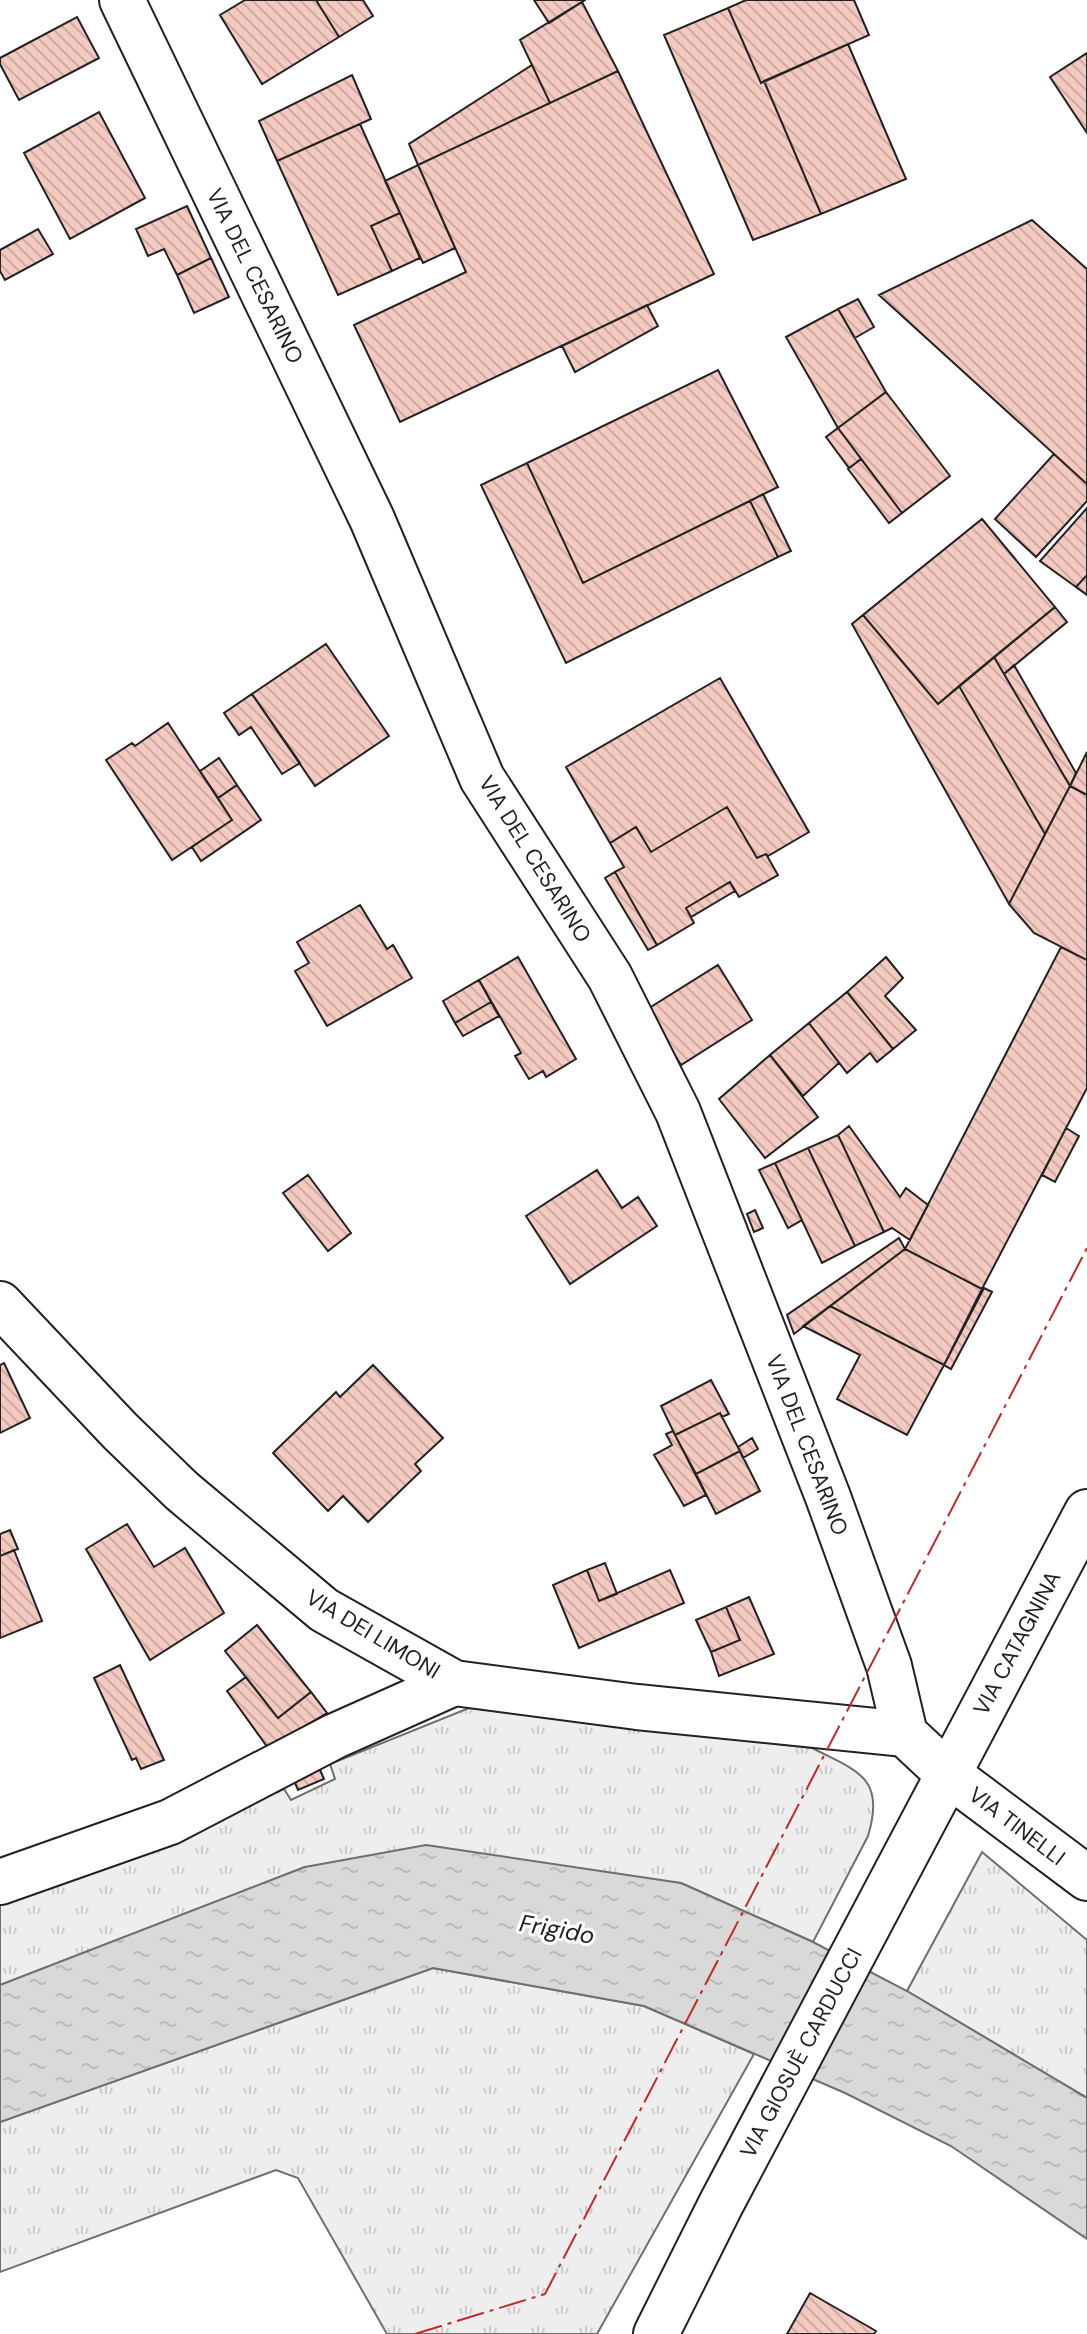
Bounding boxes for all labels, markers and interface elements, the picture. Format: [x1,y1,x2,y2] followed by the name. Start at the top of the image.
[200,184,310,368] street label: VIA DEL CESARINO
[472,770,598,948] street label: VIA DEL CESARINO
[759,1350,855,1540] street label: VIA DEL CESARINO
[967,1566,1067,1720] street label: VIA CATAGNINA
[301,1583,445,1685] street label: VIA DEI LIMONI
[963,1780,1071,1872] street label: VIA TINELLI
[517,1907,597,1951] water label: Frigido
[733,1943,869,2163] street label: VIA GIOSUÈ CARDUCCI

